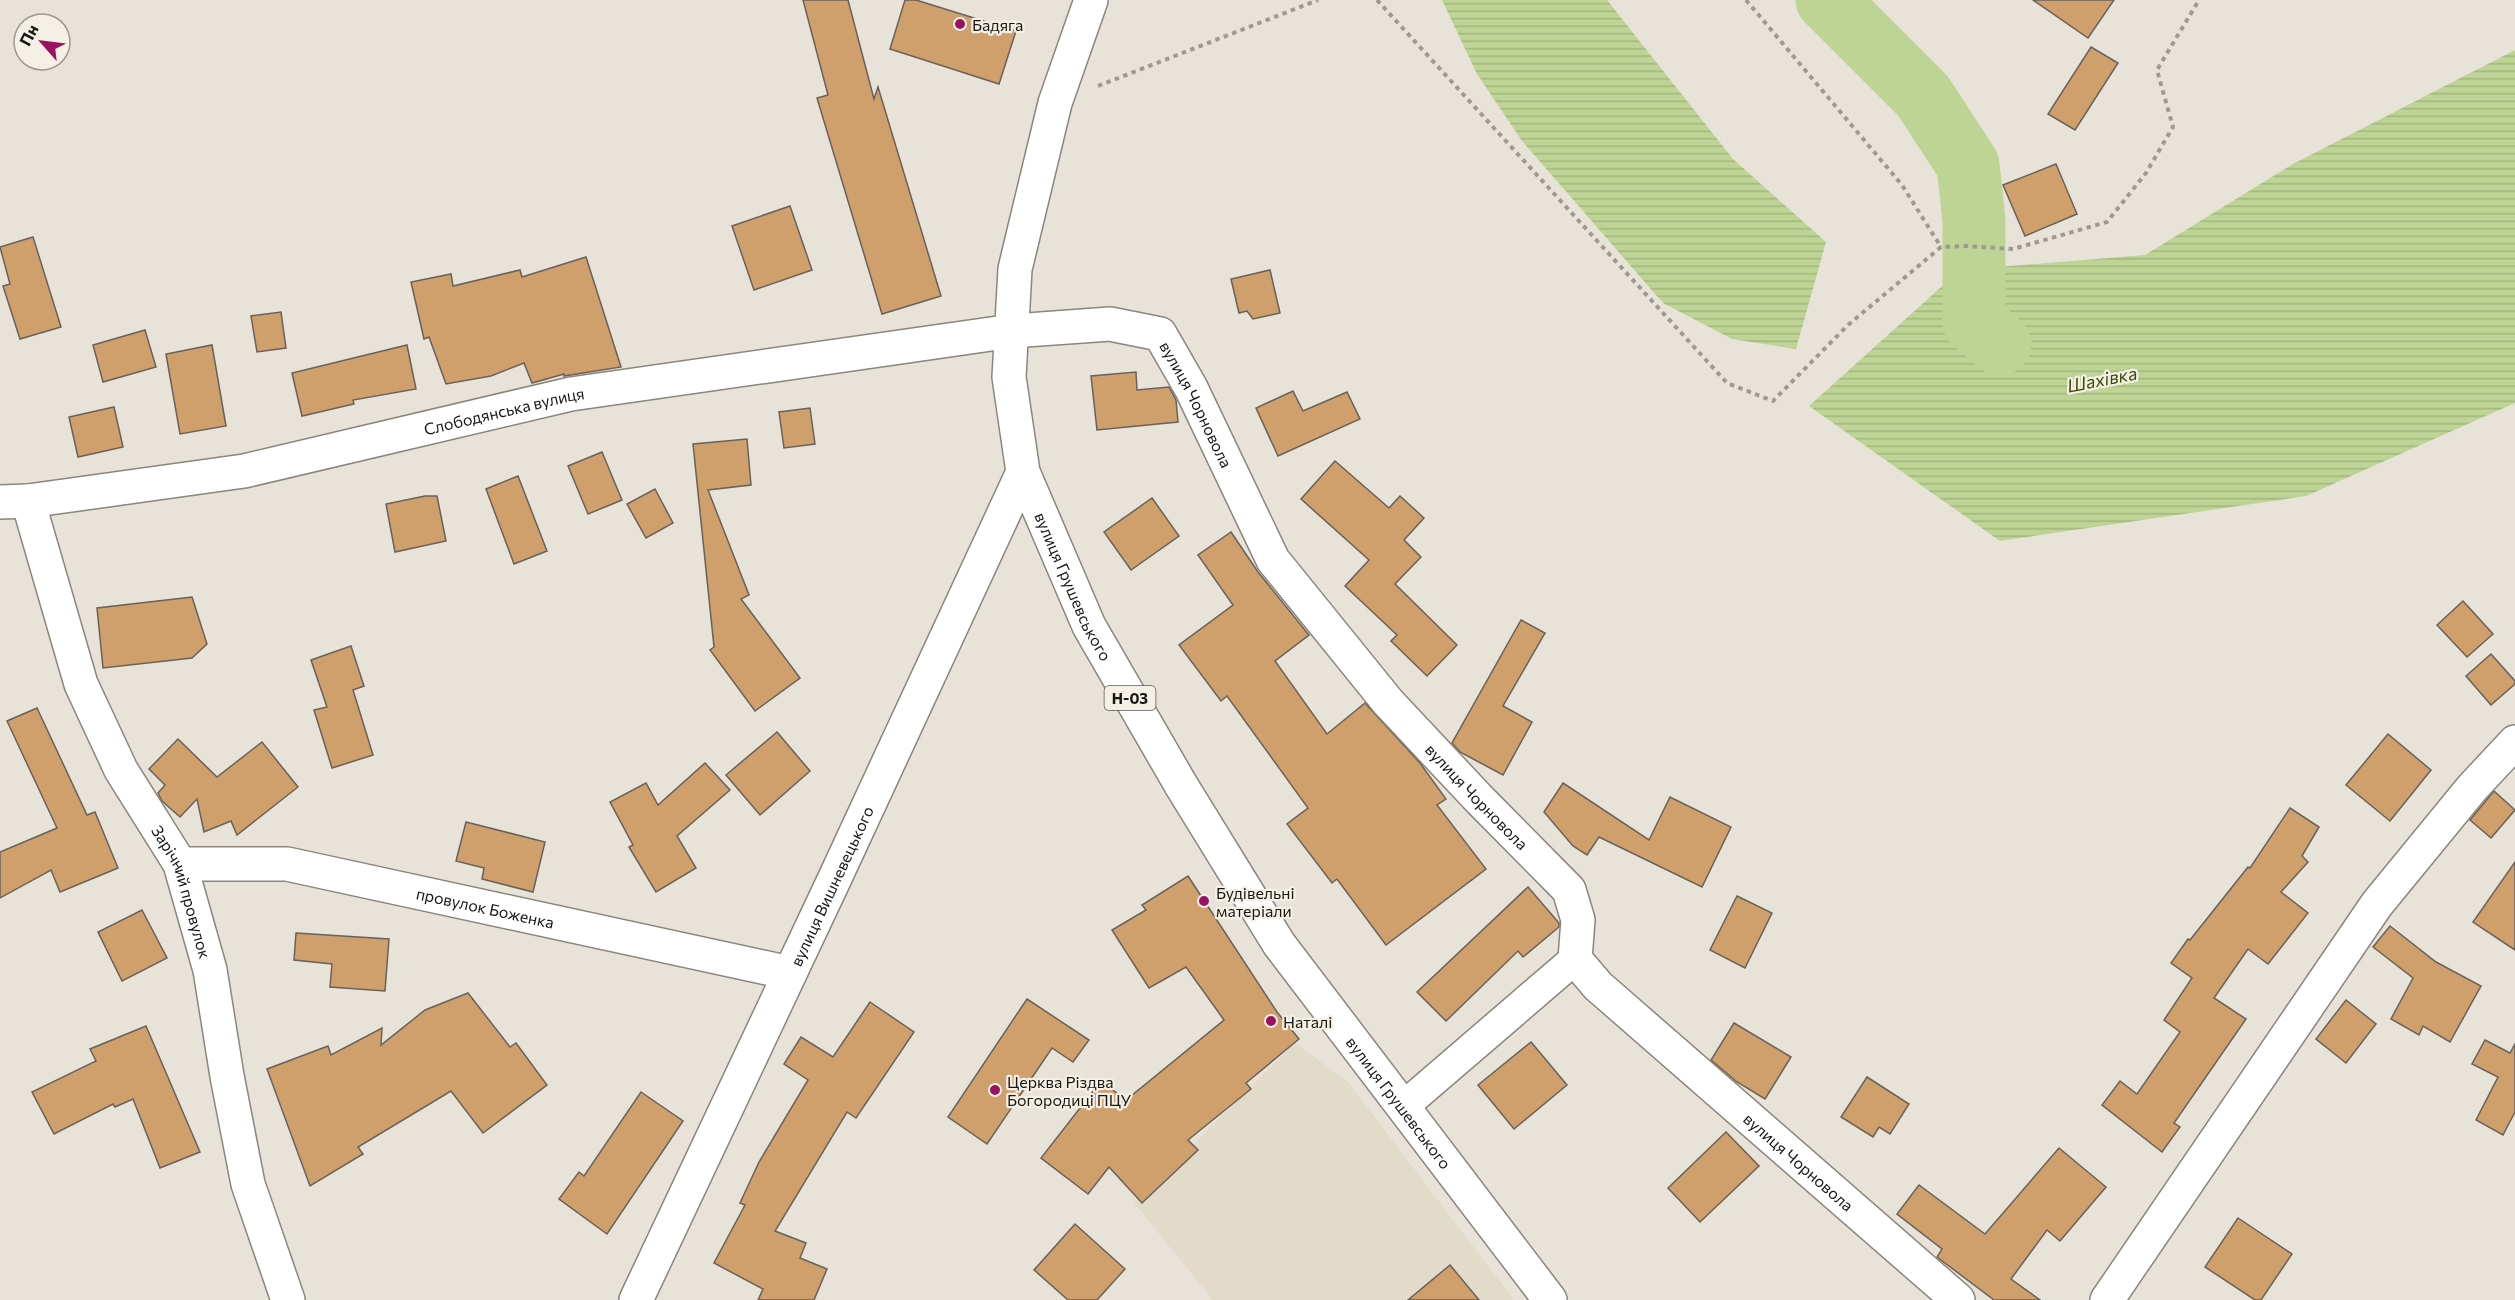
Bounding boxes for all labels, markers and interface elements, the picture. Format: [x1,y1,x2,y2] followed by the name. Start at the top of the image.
[12,12,72,72] north arrow
[972,15,1023,34] place label: Бадяга
[953,17,967,31] marker: Бадяга
[15,21,42,49] text: Пн
[1157,338,1237,470] street label: вулиця Чорновола
[2065,361,2139,397] water label: Шахівка
[422,383,585,438] street label: Слободянська вулиця
[1032,509,1116,664] street label: вулиця Грушевського
[1104,686,1156,710] road number: Н-03
[1422,739,1532,853] street label: вулиця Чорновола
[785,803,877,969] street label: вулиця Вишневецького
[148,822,216,961] street label: Зарічний провулок
[415,883,556,931] street label: провулок Боженка
[1216,883,1295,920] place label: Будівельні матеріали
[1197,894,1211,908] marker: Будівельні матеріали
[1283,1012,1332,1031] place label: Наталі
[1264,1014,1278,1028] marker: Наталі
[1343,1032,1456,1172] street label: вулиця Грушевського
[1007,1072,1131,1109] place label: Церква Різдва Богородиці ПЦУ
[988,1083,1002,1097] marker: Церква Різдва Богородиці ПЦУ
[1740,1108,1858,1214] street label: вулиця Чорновола

